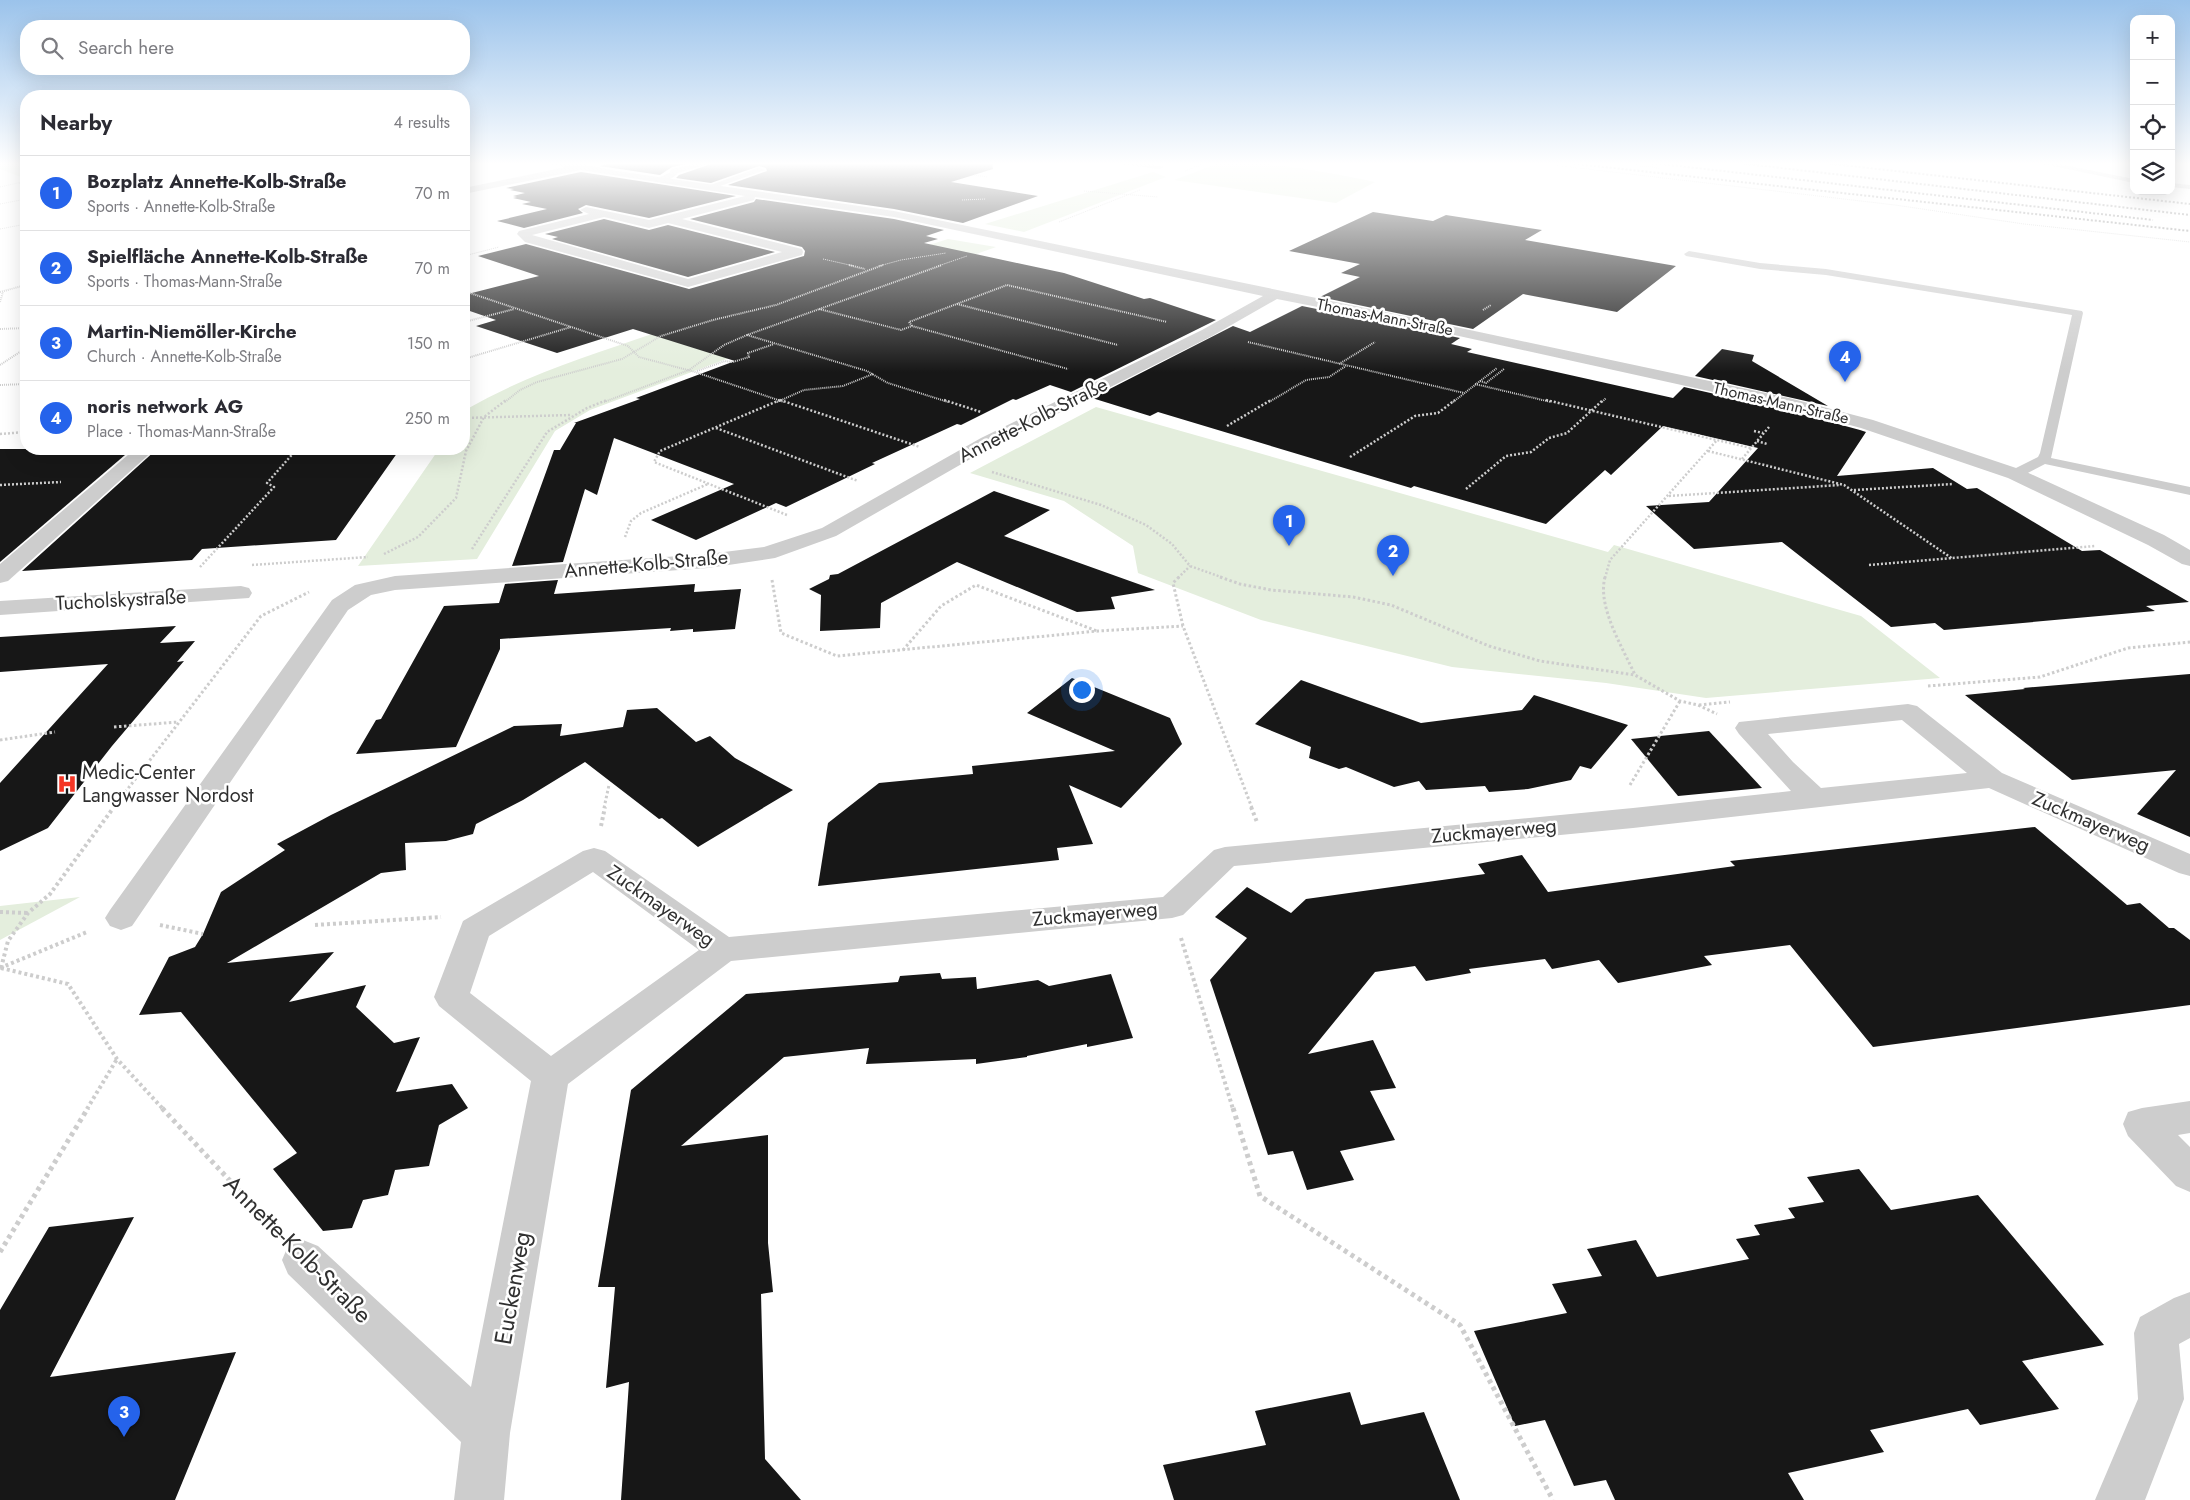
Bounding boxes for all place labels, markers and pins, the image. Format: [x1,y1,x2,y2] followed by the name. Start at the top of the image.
[1829,341,1861,382] pin: 4
[1273,505,1305,546] pin: 1
[1377,535,1409,576] pin: 2
[82,758,254,810] place label: Medic-Center Langwasser Nordost
[56,773,78,795] hospital icon: Medic-Center Langwasser Nordost
[108,1396,140,1437] pin: 3

